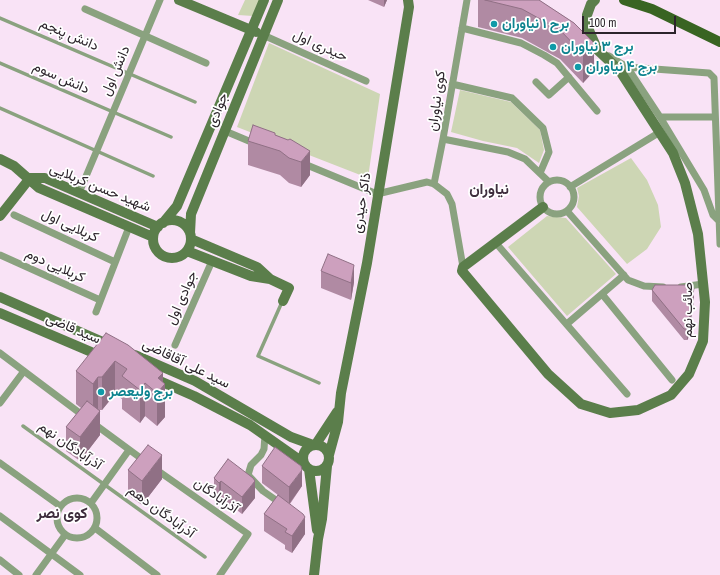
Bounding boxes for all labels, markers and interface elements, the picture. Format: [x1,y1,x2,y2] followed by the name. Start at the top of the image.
[584,8,678,34] scale bar
[37,15,101,55] street label: دانش پنجم
[589,15,616,31] text: 100 m
[502,16,569,32] place label: برح ۱ نیاوران
[489,19,499,29] marker: برح ۱ نیاوران
[290,26,350,66] street label: حیدری اول
[561,39,633,55] place label: برج ۳ نیاوران
[548,42,558,52] marker: برج ۳ نیاوران
[98,43,134,99] street label: دانش اول
[30,58,92,98] street label: دانش سوم
[586,59,657,75] place label: برج ۴ نیاوران
[573,62,583,72] marker: برج ۴ نیاوران
[424,70,450,132] street label: کوی نیاوران
[204,90,232,130] street label: جوادی
[47,160,153,216] street label: شهید حسن کربلایی
[349,171,375,235] street label: ذاکر حیدری
[469,181,509,199] district label: نیاوران
[39,206,101,246] street label: کربلایی اول
[23,245,87,287] street label: کربلایی دوم
[163,269,201,327] street label: جوادی اول
[680,282,696,338] street label: صائب نهم
[43,310,103,348] street label: سید قاضی
[139,336,233,392] street label: سید علی آقاقاضی
[109,384,173,400] place label: برج ولیعصر
[96,387,106,397] marker: برج ولیعصر
[35,418,105,474] street label: آذرآبادگان نهم
[190,475,242,517] street label: آذرآبادگان
[124,482,198,542] street label: آذرآبادگان دهم
[36,505,88,523] district label: کوی نصر

